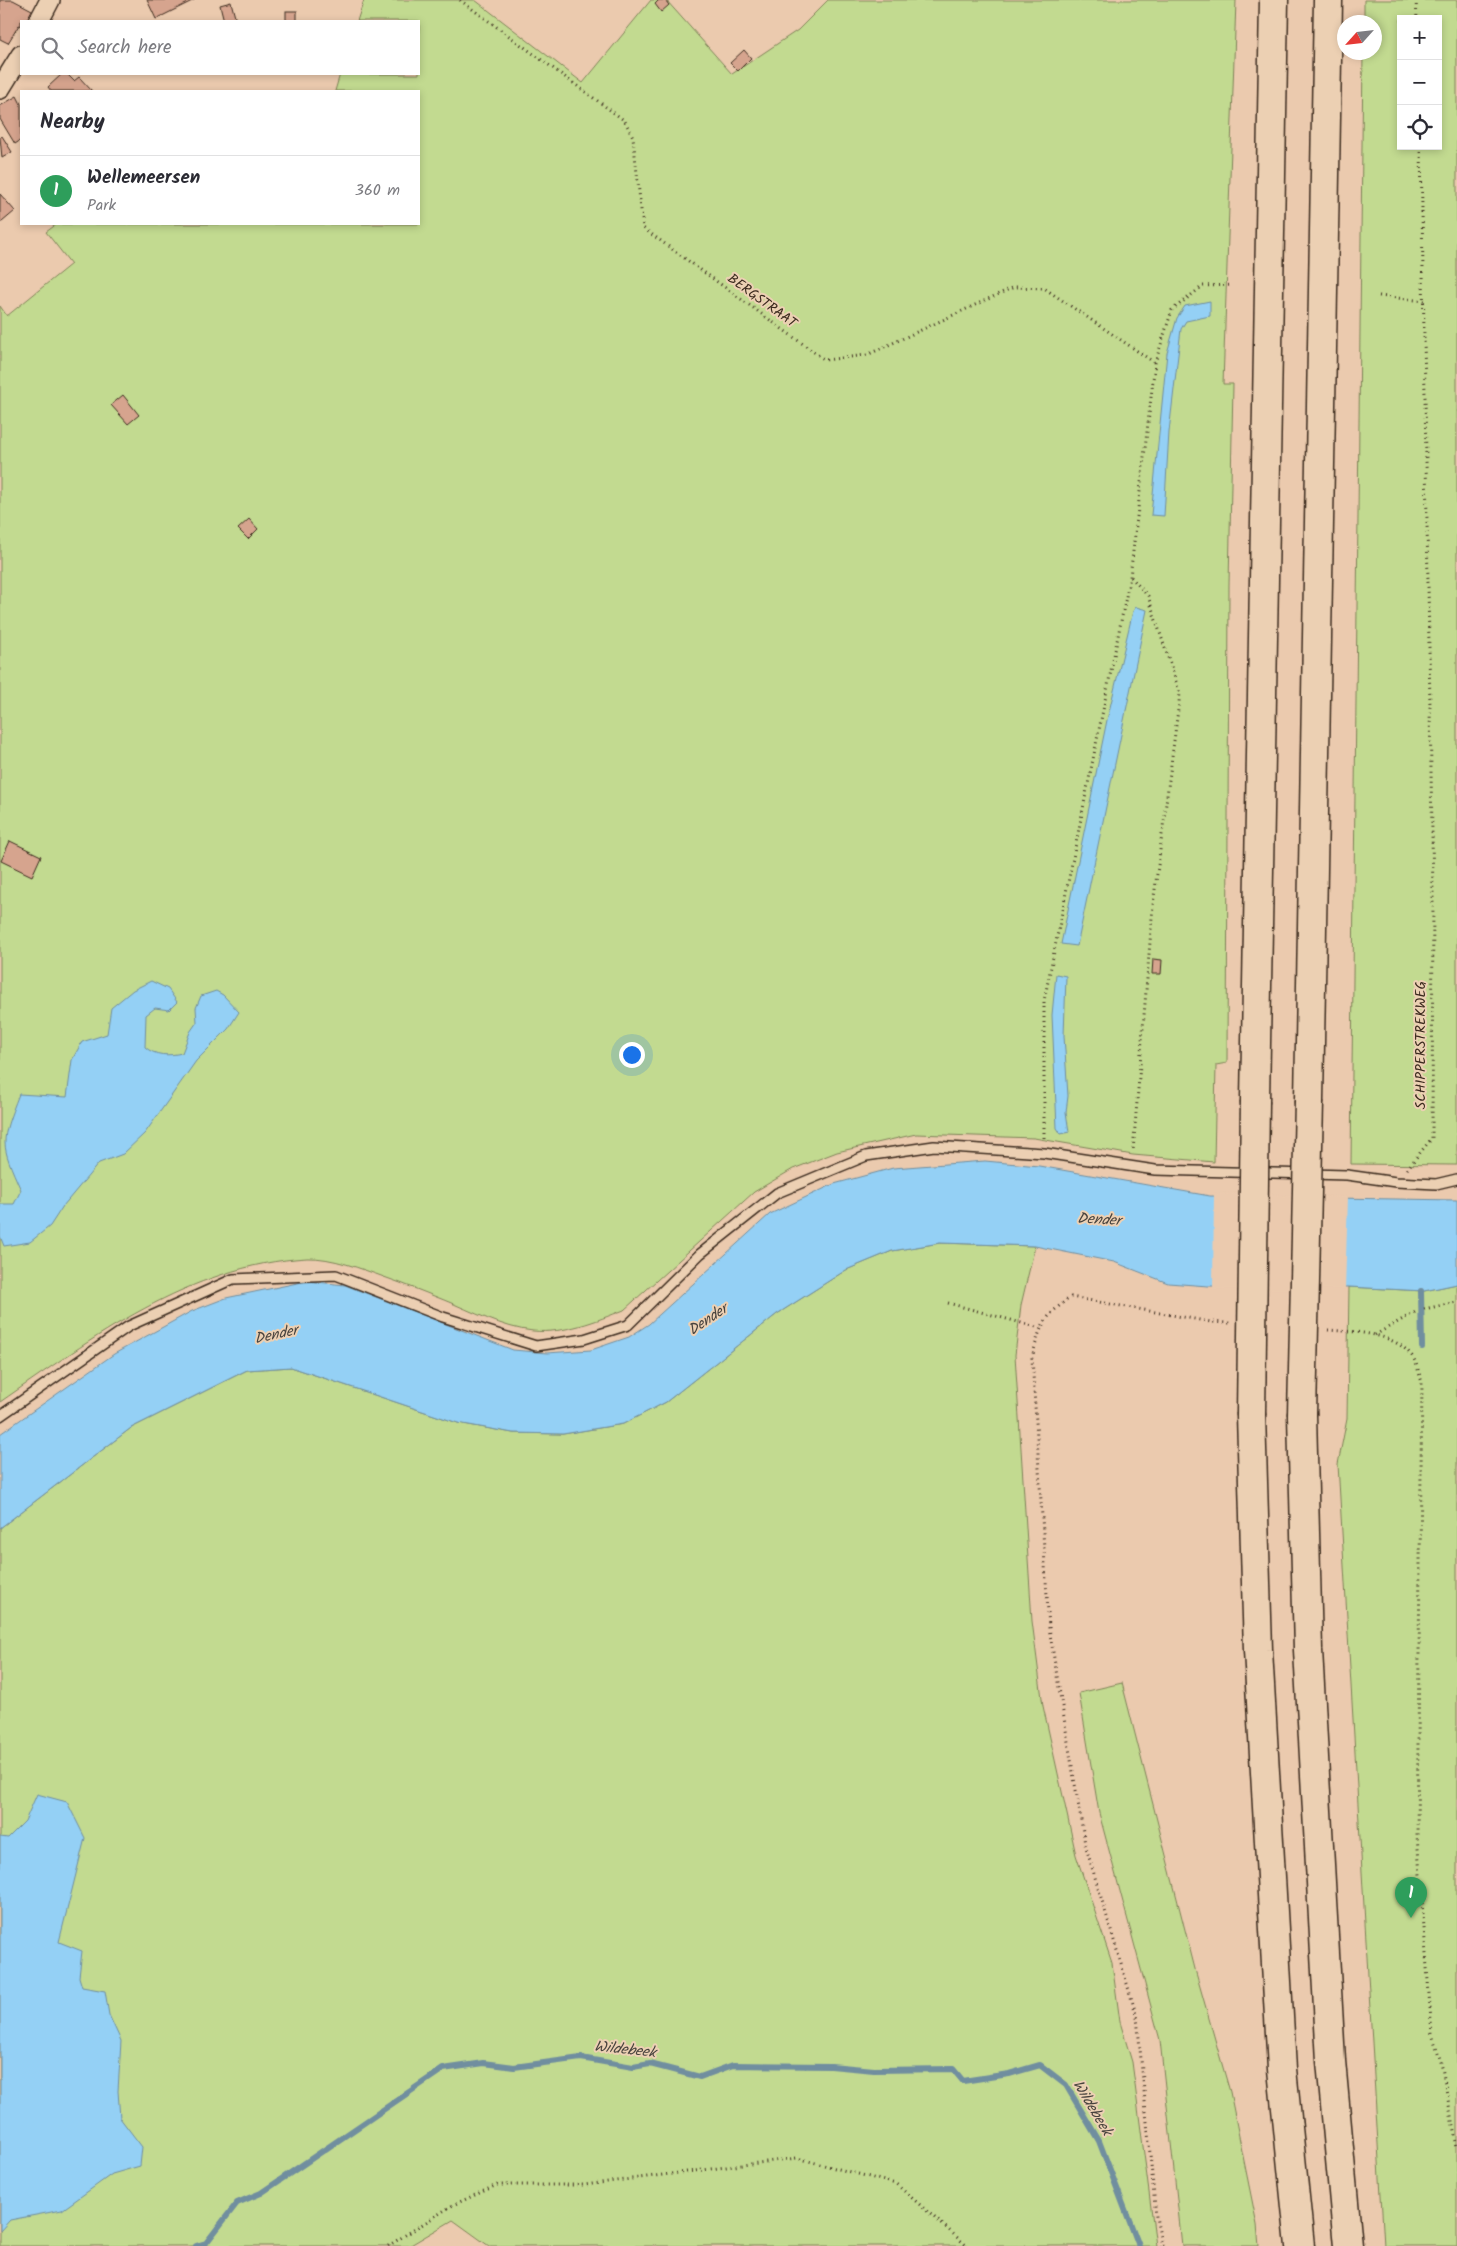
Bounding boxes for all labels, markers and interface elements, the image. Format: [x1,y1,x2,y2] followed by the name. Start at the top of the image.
[1337,15,1382,60] north arrow
[1397,15,1442,150] map controls
[1397,15,1442,60] button: +
[20,20,420,75] search box
[78,33,172,63] text: Search here
[38,34,66,62] icon: search
[1397,60,1442,105] button: −
[1397,105,1442,150] button: locate
[40,106,105,139] text: Nearby
[87,163,200,193] text: Wellemeersen
[54,178,58,203] text: 1
[355,178,400,203] text: 360 m
[87,193,116,218] text: Park
[723,268,803,335] street label: BERGSTRAAT
[1410,981,1432,1109] street label: SCHIPPERSTREKWEG
[619,1042,645,1068] your location
[1077,1207,1124,1233] water label: Dender
[683,1296,735,1342] water label: Dender
[252,1318,303,1351] water label: Dender
[1395,1877,1427,1918] pin: 1
[593,2035,659,2065] water label: Wildebeek
[1066,2075,1119,2142] water label: Wildebeek

